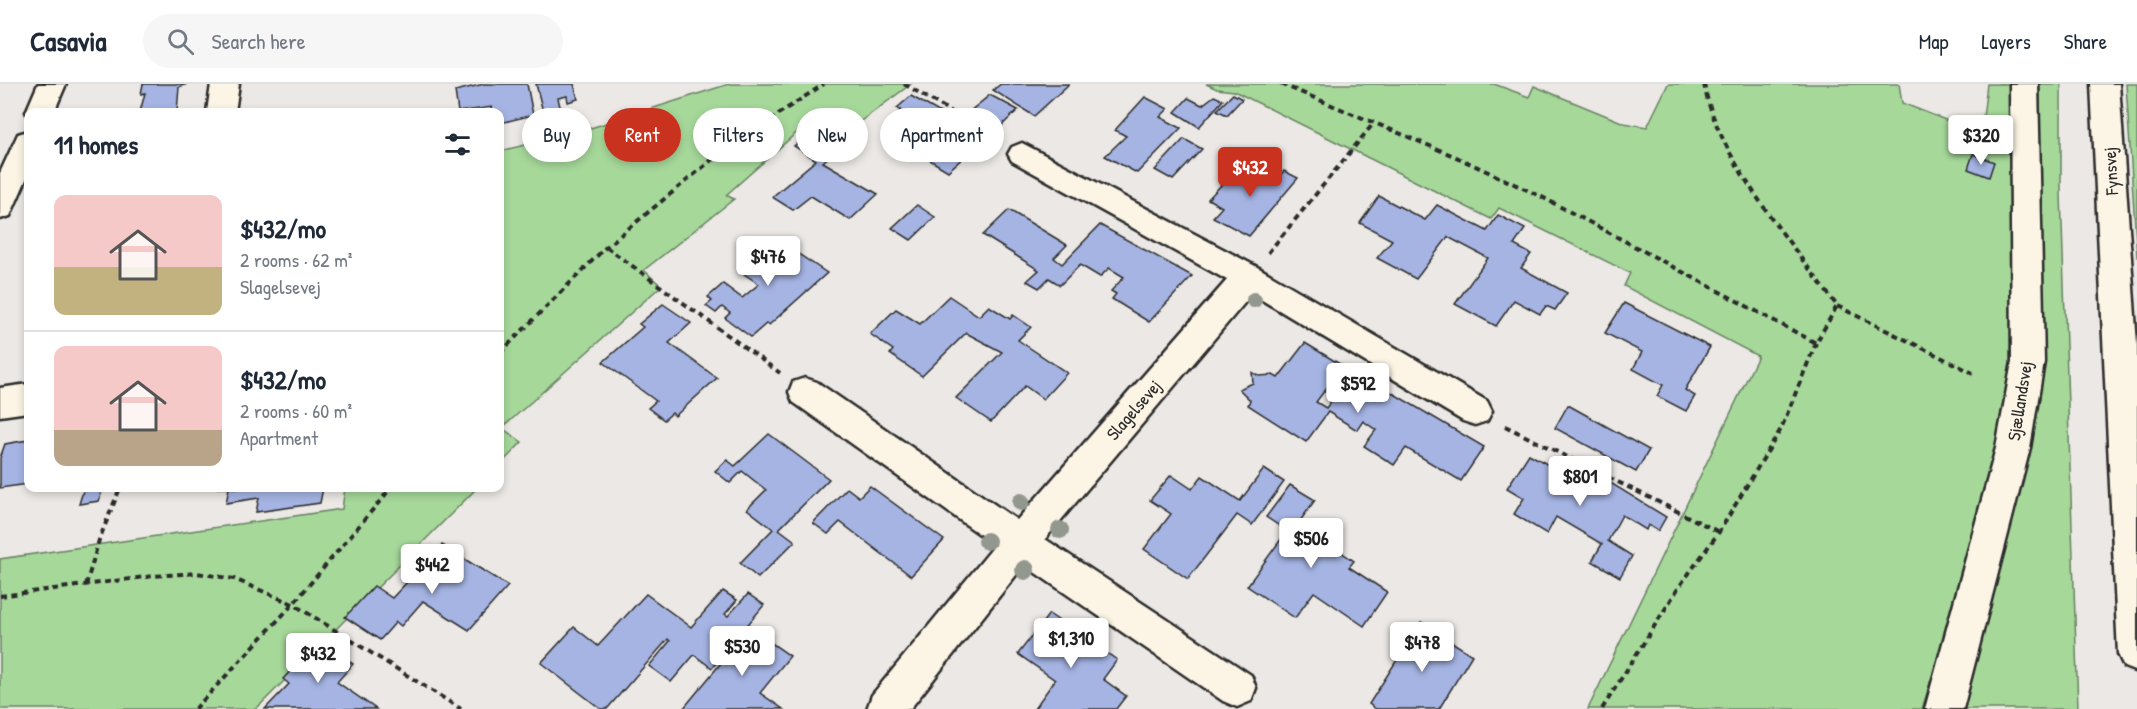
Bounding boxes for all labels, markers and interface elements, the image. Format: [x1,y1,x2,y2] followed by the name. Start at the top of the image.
[143,14,563,68] search box
[30,22,107,60] text: Casavia
[164,25,197,58] icon: search
[212,26,306,56] text: Search here
[1919,27,1948,56] text: Map
[1981,27,2031,56] text: Layers
[2064,27,2107,56] text: Share
[522,108,592,162] chip: Buy
[604,108,681,162] chip: Rent
[693,108,784,162] chip: Filters
[796,108,868,162] chip: New
[880,108,1004,162] chip: Apartment
[1945,115,2017,166] pin: $320
[1962,121,2000,148] text: $320
[54,127,138,162] text: 11 homes
[441,128,474,161] icon: filters
[2097,146,2124,197] street label: Fynsvej
[1214,147,1286,198] pin: $432
[1232,153,1268,180] text: $432
[240,211,326,246] text: $432/mo
[102,219,174,291] icon: home
[732,236,804,287] pin: $476
[750,242,786,269] text: $476
[240,246,352,273] text: 2 rooms · 62 m²
[240,273,321,300] text: Slagelsevej
[2001,359,2038,443] street label: Sjællandsvej
[240,362,326,397] text: $432/mo
[1322,363,1394,414] pin: $592
[1340,369,1376,396] text: $592
[102,370,174,442] icon: home
[1100,374,1167,445] street label: Slagelsevej
[240,397,352,424] text: 2 rooms · 60 m²
[240,424,318,451] text: Apartment
[1544,456,1616,507] pin: $801
[1562,462,1598,489] text: $801
[1275,518,1347,569] pin: $506
[1293,524,1329,551] text: $506
[396,544,468,595] pin: $442
[415,550,449,577] text: $442
[1022,618,1120,669] pin: $1,310
[1386,622,1458,673] pin: $478
[1048,624,1094,651] text: $1,310
[706,626,778,677] pin: $530
[1404,628,1440,655] text: $478
[724,632,760,659] text: $530
[282,633,354,684] pin: $432
[300,639,336,666] text: $432

